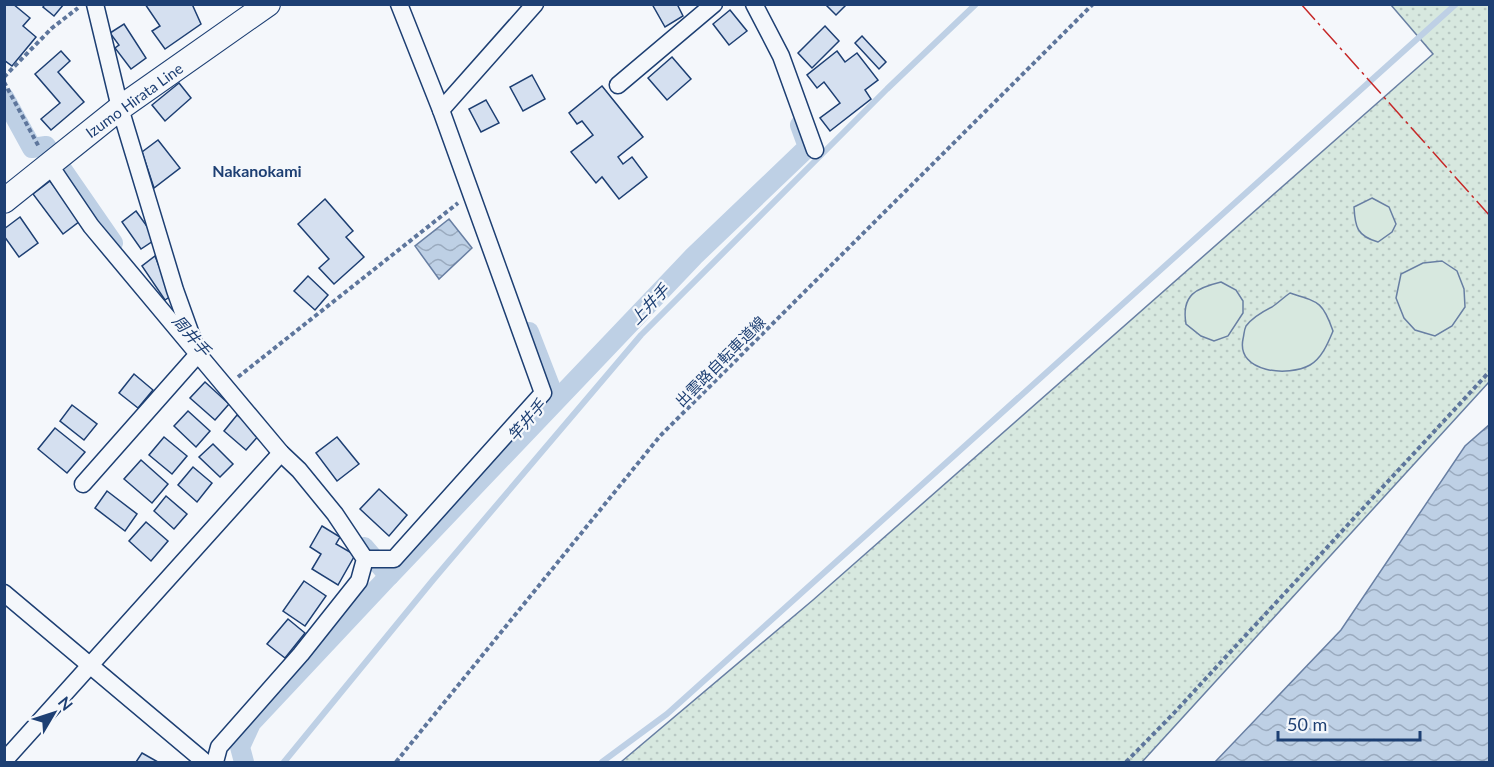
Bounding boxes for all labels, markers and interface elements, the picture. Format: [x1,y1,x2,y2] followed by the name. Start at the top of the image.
[82,59,186,141] street label: Izumo Hirata Line
[212,161,302,180] district label: Nakanokami
[625,279,673,328] water label: 上井手
[169,311,216,360] water label: 周井手
[671,312,769,410] street label: 出雲路自転車道線
[503,395,550,444] water label: 竿井手
[24,683,84,743] north arrow
[55,692,77,714] text: N
[1278,704,1420,742] scale bar
[1287,713,1327,735] text: 50 m

